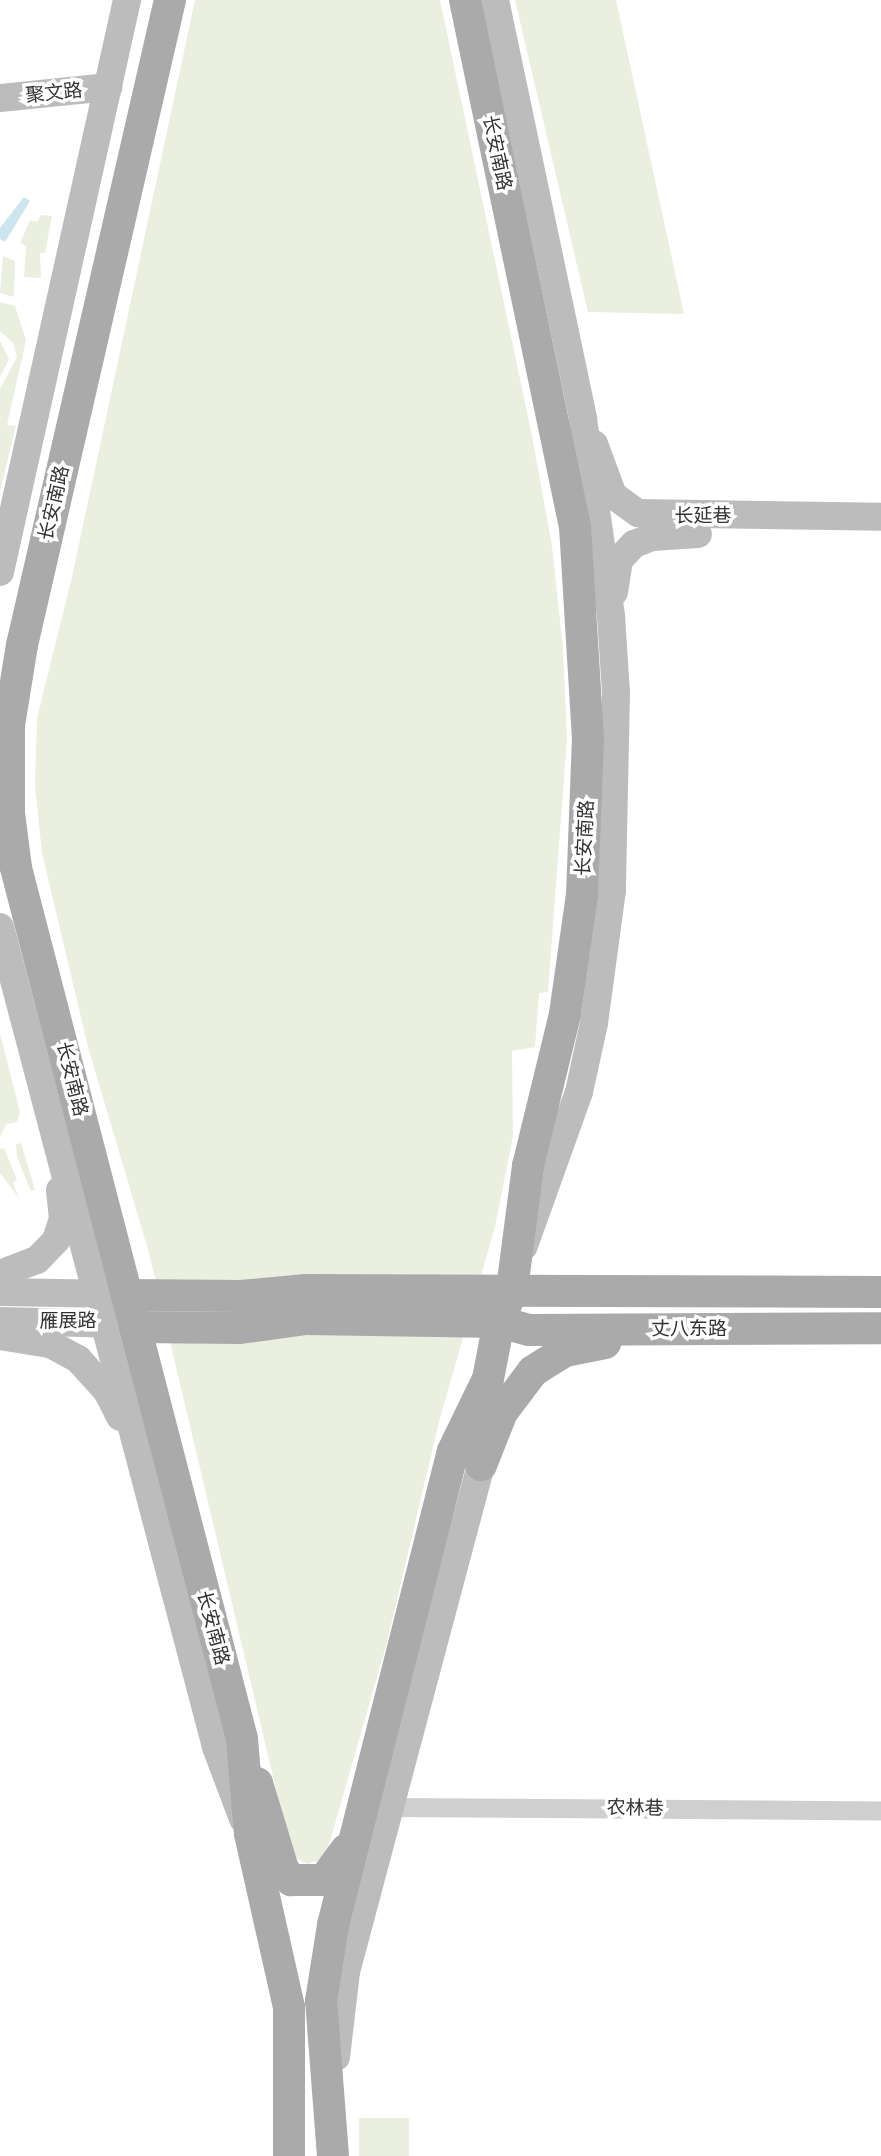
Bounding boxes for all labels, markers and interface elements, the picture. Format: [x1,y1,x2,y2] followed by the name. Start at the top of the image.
[24,79,84,107] street label: 聚文路
[478,113,516,193] street label: 长安南路
[34,463,74,543] street label: 长安南路
[675,505,731,527] street label: 长延巷
[572,799,598,877] street label: 长安南路
[52,1039,92,1119] street label: 长安南路
[40,1310,96,1332] street label: 雁展路
[651,1318,727,1340] street label: 丈八东路
[192,1588,234,1668] street label: 长安南路
[606,1796,664,1820] street label: 农林巷

